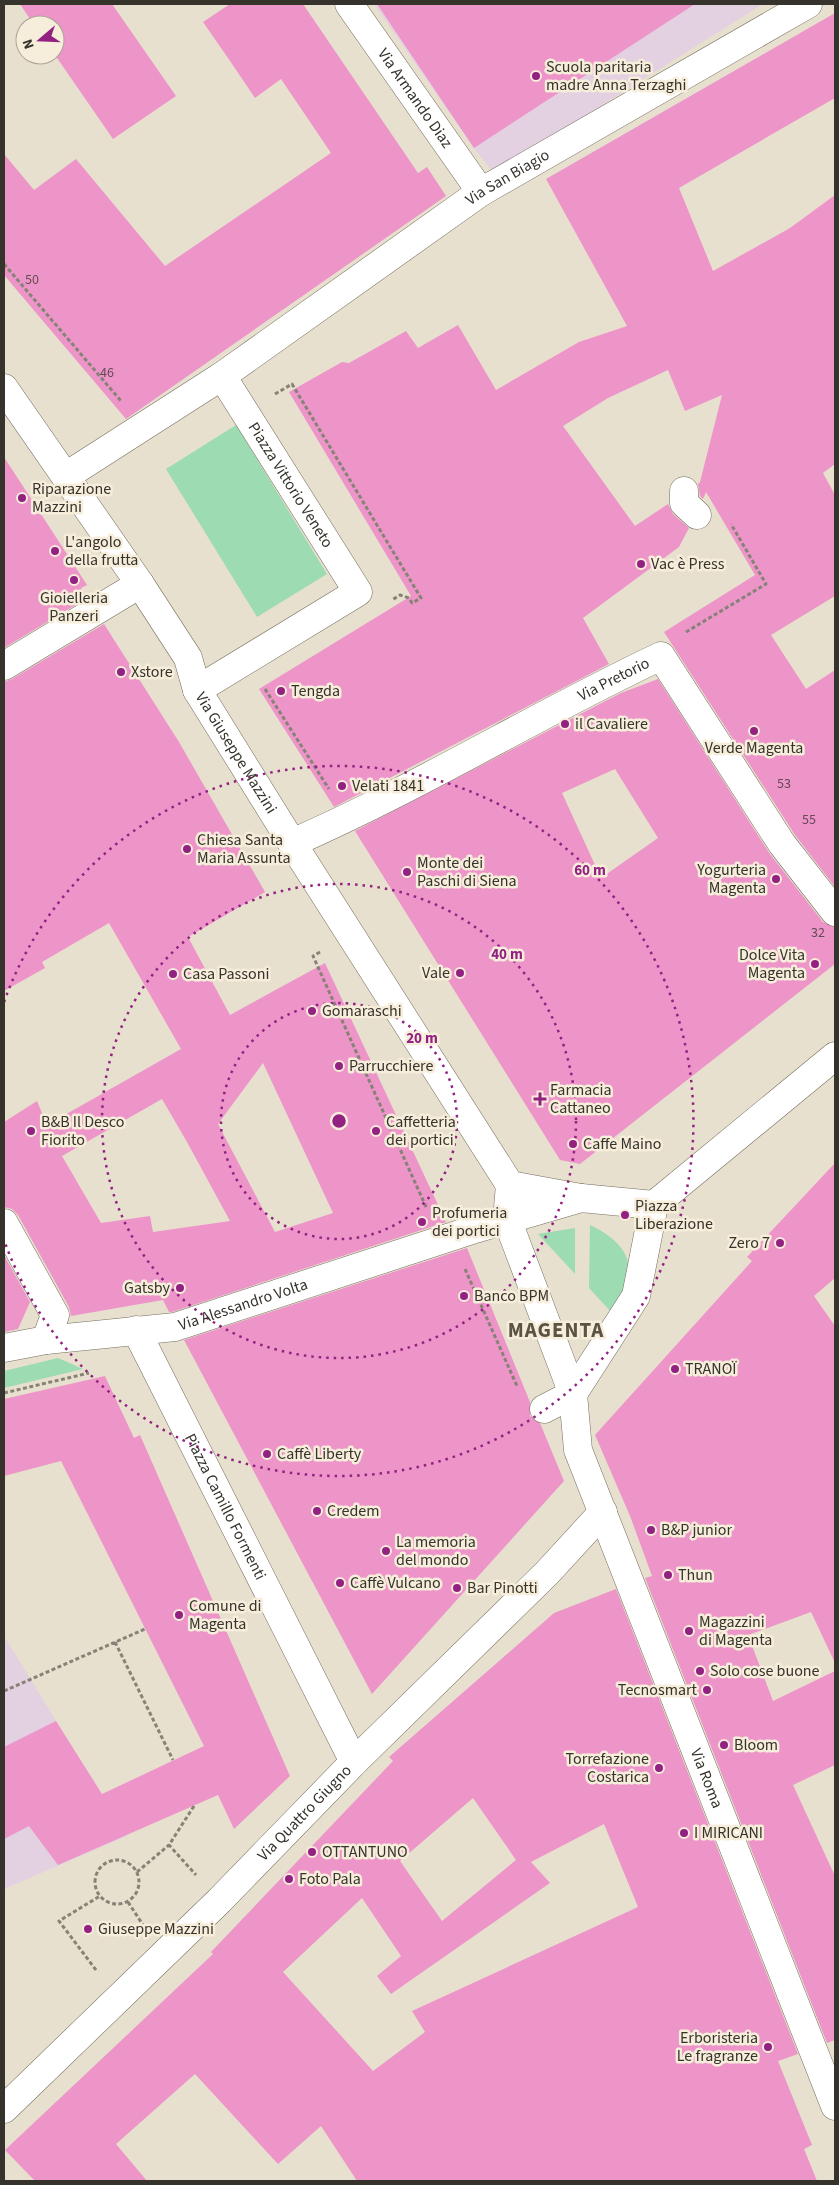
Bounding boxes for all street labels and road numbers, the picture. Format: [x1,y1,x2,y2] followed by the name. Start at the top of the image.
[372,44,458,153] street label: Via Armando Diaz
[461,144,554,211] street label: Via San Biagio
[243,418,338,552] street label: Piazza Vittorio Veneto
[574,652,653,707] street label: Via Pretorio
[190,688,282,818] street label: Via Giuseppe Mazzini
[176,1273,310,1336] street label: Via Alessandro Volta
[179,1430,271,1584] street label: Piazza Camillo Formenti
[685,1745,728,1811] street label: Via Roma
[253,1760,357,1866] street label: Via Quattro Giugno

